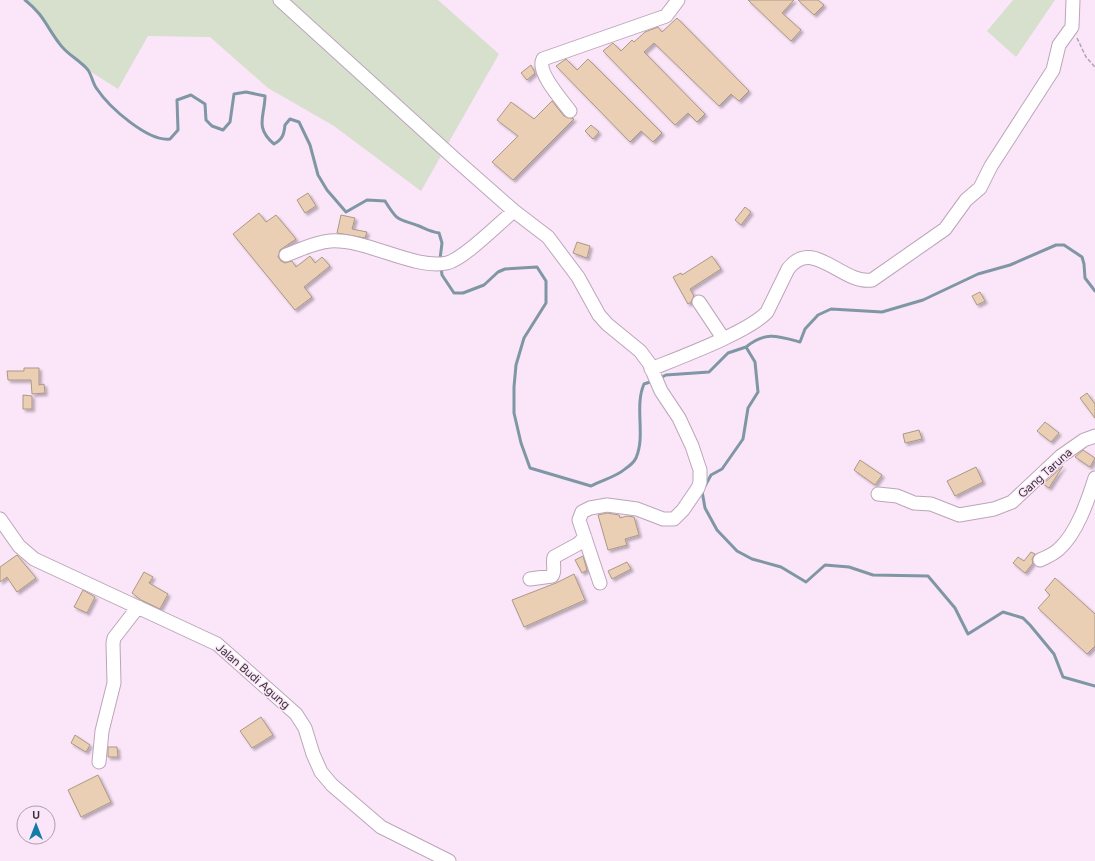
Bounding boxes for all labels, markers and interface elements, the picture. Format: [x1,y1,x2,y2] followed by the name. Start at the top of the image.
[1015,445,1075,501] street label: Gang Taruna
[213,640,293,712] street label: Jalan Budi Agung
[16,805,56,845] north arrow
[32,809,40,822] text: U

